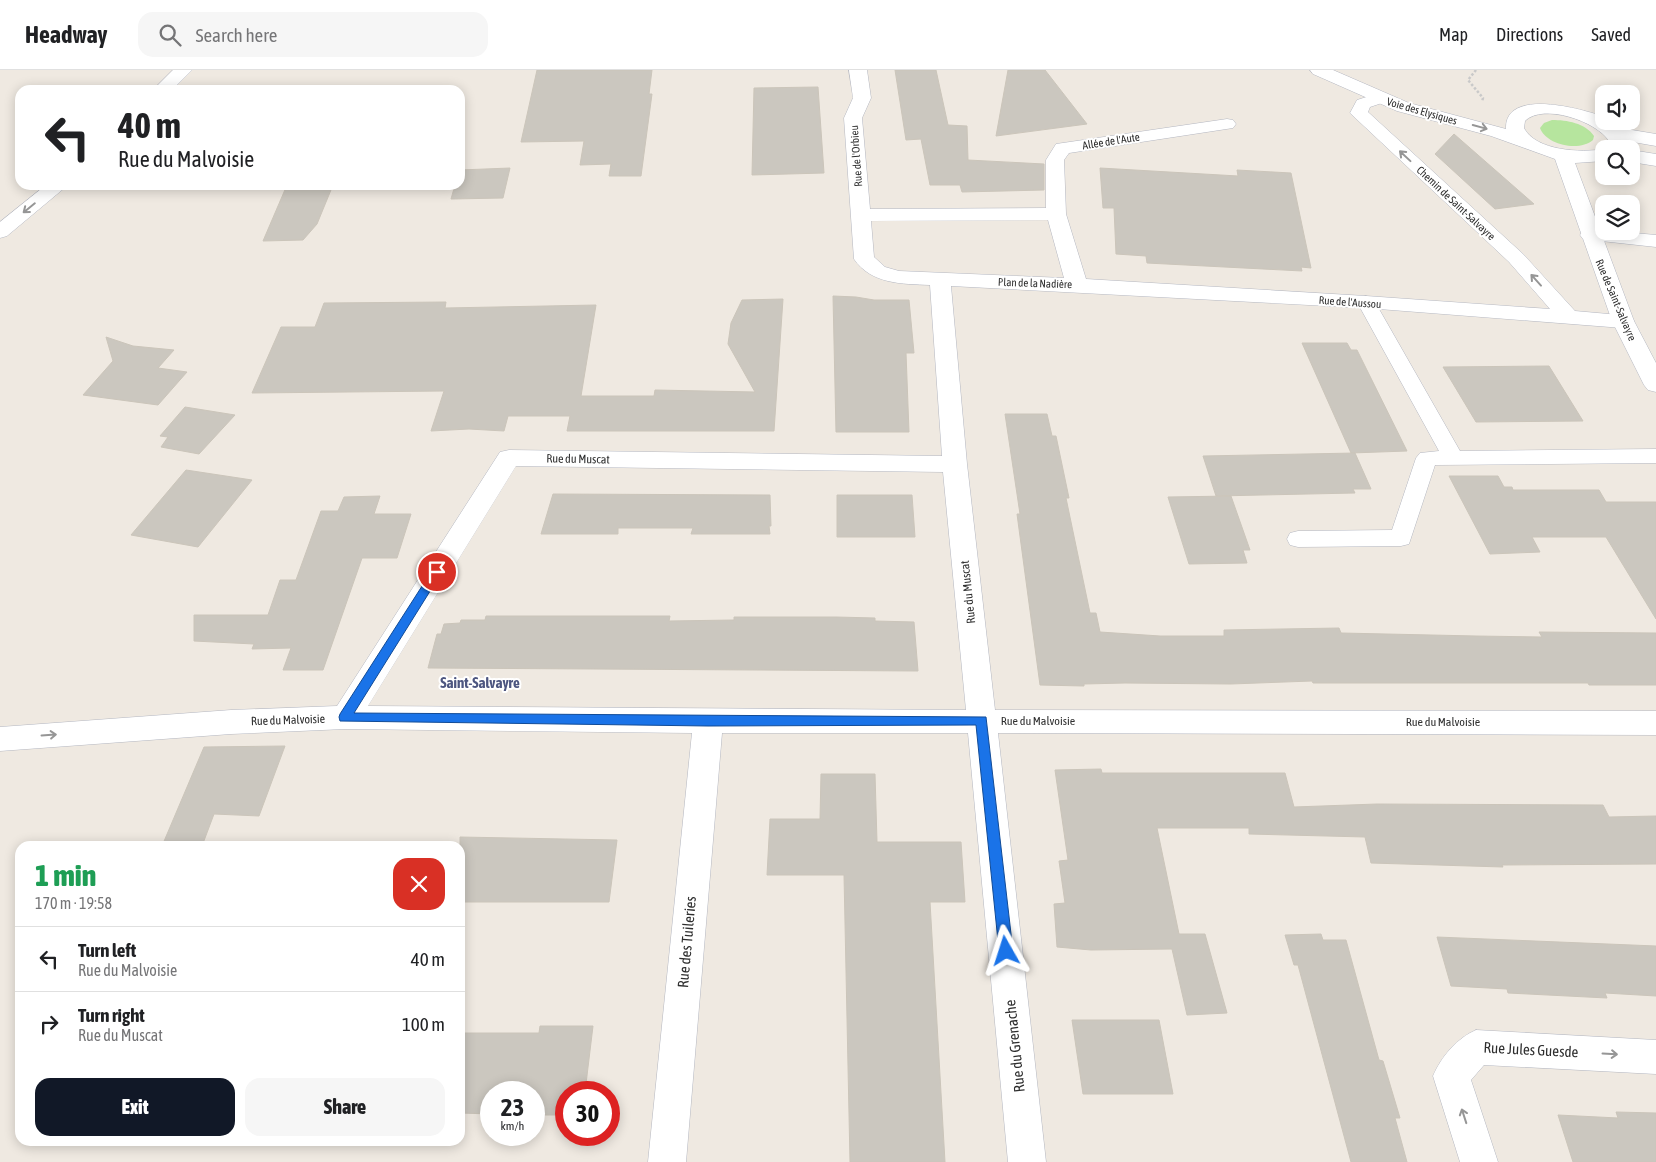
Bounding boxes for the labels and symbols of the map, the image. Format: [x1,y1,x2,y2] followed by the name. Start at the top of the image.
[1385,95,1459,127] street label: Voie des Elysiques
[1472,123,1488,132] one-way arrow
[848,125,864,187] street label: Rue de l'Orbieu
[1082,131,1140,151] street label: Allée de l'Aute
[1399,150,1412,162] one-way arrow
[1414,164,1498,242] street label: Chemin de Saint-Salvayre
[23,203,36,214] one-way arrow
[1593,257,1639,343] street label: Rue de Saint-Salvayre
[1530,273,1541,286] one-way arrow
[998,276,1072,290] street label: Plan de la Nadière
[1318,294,1382,310] street label: Rue de l'Aussou
[546,451,610,467] street label: Rue du Muscat
[416,551,458,593] pin
[958,559,978,624] street label: Rue du Muscat
[440,674,520,691] district label: Saint-Salvayre
[251,712,325,728] street label: Rue du Malvoisie
[1001,714,1075,728] street label: Rue du Malvoisie
[1406,715,1480,729] street label: Rue du Malvoisie
[40,731,56,740] one-way arrow
[674,895,699,989] street label: Rue des Tuileries
[979,924,1031,976] position arrow
[1001,999,1028,1093] street label: Rue du Grenache
[1483,1039,1579,1060] street label: Rue Jules Guesde
[1602,1050,1618,1059] one-way arrow
[555,1081,620,1146] speed limit sign: 30
[1459,1108,1468,1124] one-way arrow

